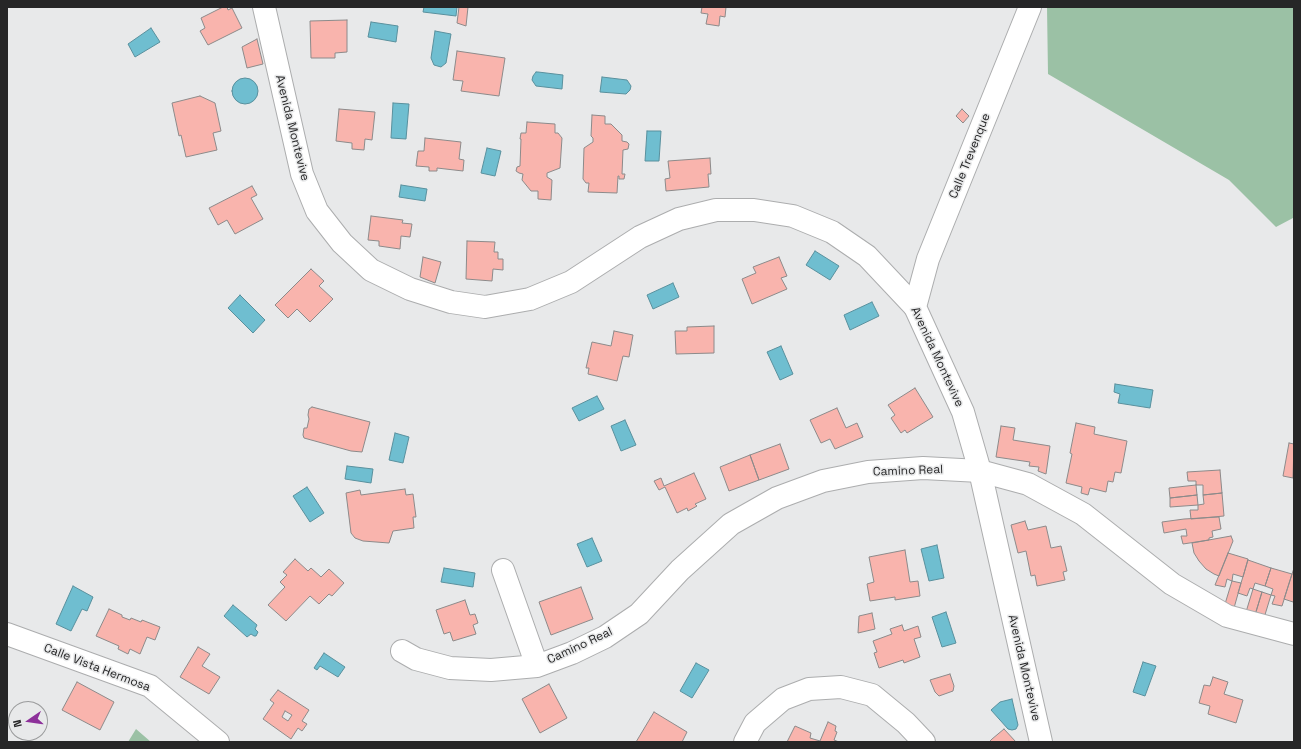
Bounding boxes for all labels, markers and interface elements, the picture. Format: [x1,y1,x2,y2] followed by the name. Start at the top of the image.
[272,74,312,182] street label: Avenida Montevive
[946,111,994,201] street label: Calle Trevenque
[908,305,966,409] street label: Avenida Montevive
[873,463,943,479] street label: Camino Real
[1005,613,1043,723] street label: Avenida Montevive
[545,625,615,667] street label: Camino Real
[42,641,152,695] street label: Calle Vista Hermosa
[8,701,48,741] north arrow
[10,718,25,729] text: N

